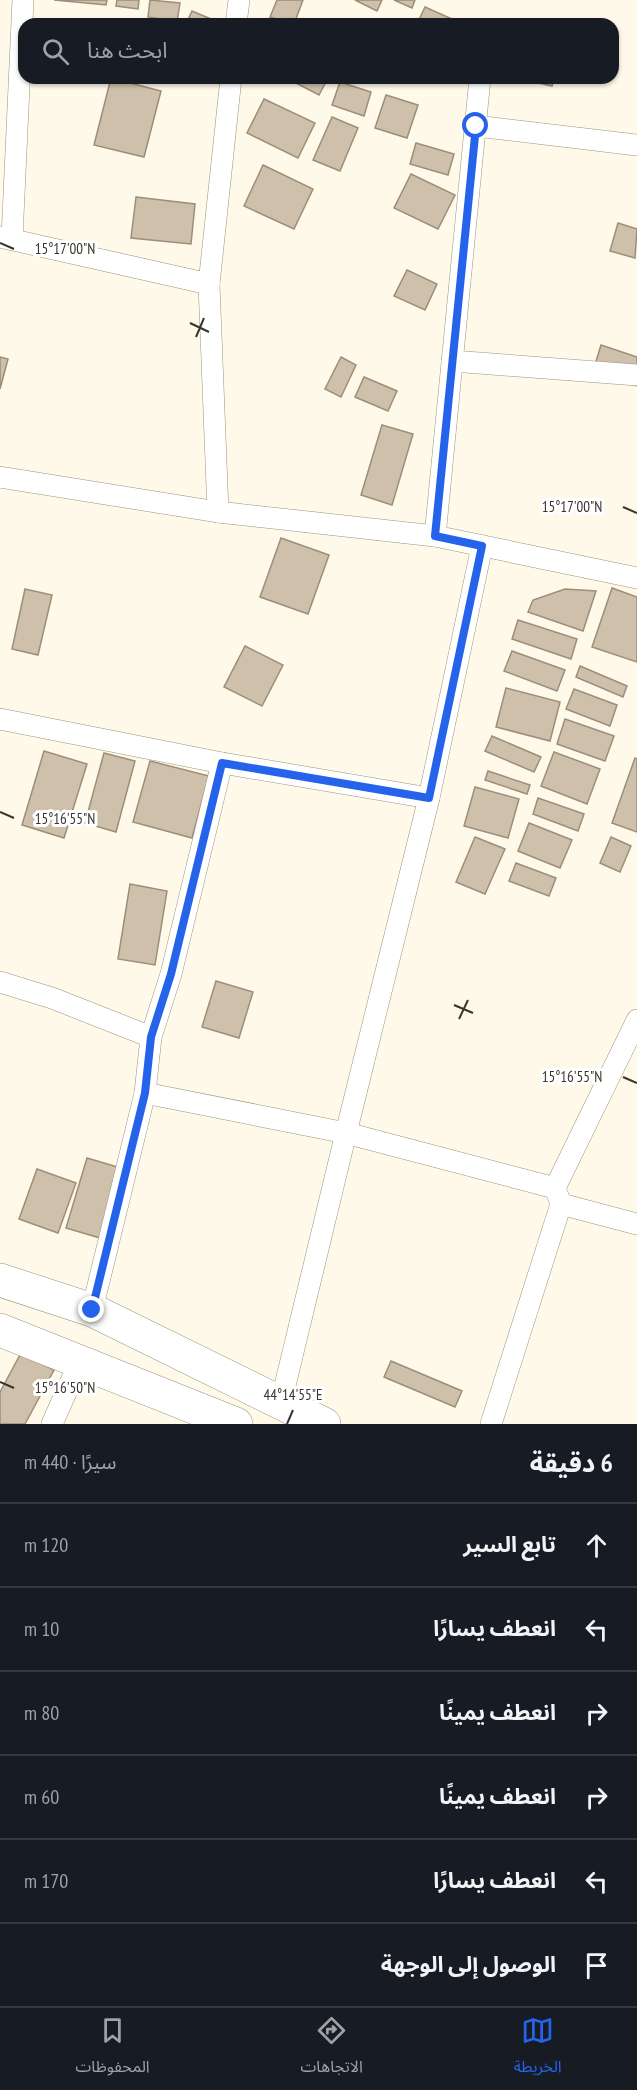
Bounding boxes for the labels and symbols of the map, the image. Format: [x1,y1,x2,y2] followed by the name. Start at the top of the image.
[462,112,488,138] route start
[35,239,95,258] text: 15°17'00"N
[542,497,602,516] text: 15°17'00"N
[35,809,95,828] text: 15°16'55"N
[542,1067,602,1086] text: 15°16'55"N
[78,1296,104,1322] route end
[35,1378,95,1397] text: 15°16'50"N
[263,1385,323,1404] text: 44°14'55"E

